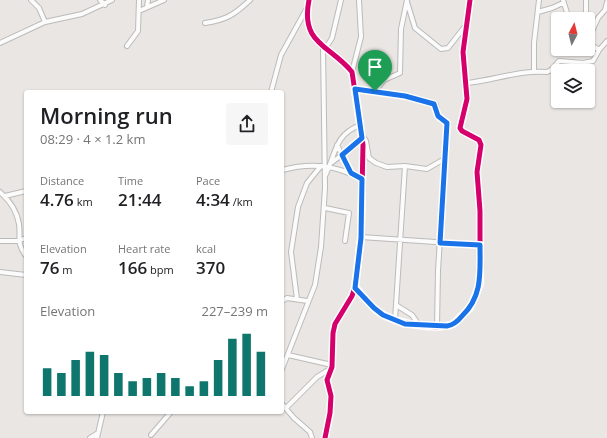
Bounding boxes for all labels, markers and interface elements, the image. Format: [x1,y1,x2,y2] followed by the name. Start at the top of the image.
[551,12,595,56] north arrow
[551,12,595,108] map controls
[358,50,392,91] pin
[364,56,386,78] icon: arrive
[551,64,595,108] button: layers
[40,100,173,130] text: Morning run
[226,103,268,145] button: share
[40,130,145,148] text: 08:29 · 4 × 1.2 km
[40,173,84,188] text: Distance
[118,173,143,188] text: Time
[196,173,220,188] text: Pace
[40,188,74,211] text: 4.76
[118,188,162,211] text: 21:44
[196,188,230,211] text: 4:34
[74,194,93,209] text: km
[230,194,253,209] text: /km
[40,241,87,256] text: Elevation
[118,241,170,256] text: Heart rate
[196,241,216,256] text: kcal
[40,256,59,279] text: 76
[118,256,147,279] text: 166
[196,256,225,279] text: 370
[59,262,73,277] text: m
[147,262,174,277] text: bpm
[40,302,95,320] text: Elevation
[201,302,268,320] text: 227–239 m

